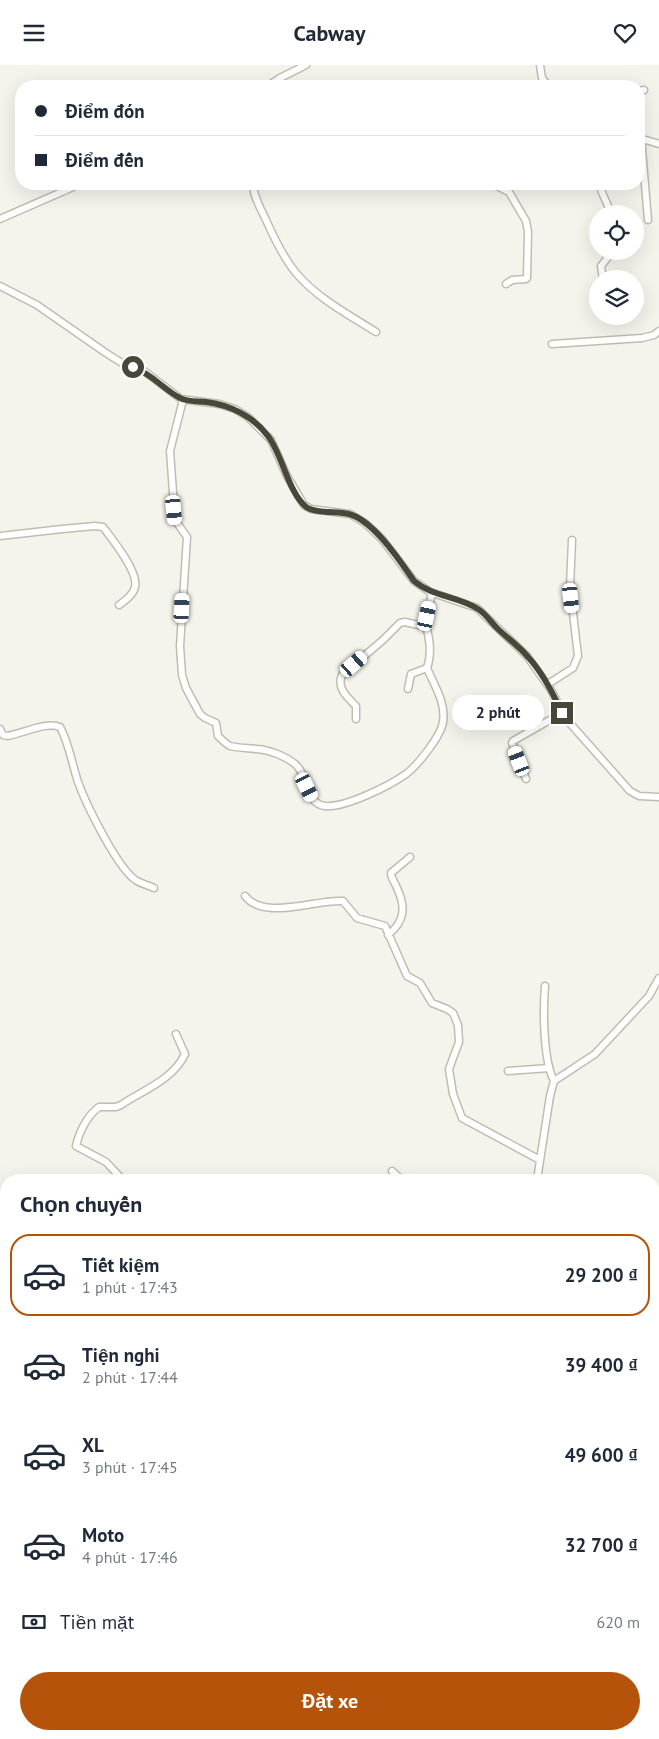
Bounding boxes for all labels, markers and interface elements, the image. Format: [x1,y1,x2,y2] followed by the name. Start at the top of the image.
[20,19,48,47] icon: menu
[294,19,365,47] text: Cabway
[611,19,639,47] icon: heart
[65,99,145,123] text: Điểm đón
[65,148,144,172] text: Điểm đến
[589,205,644,325] map controls
[589,205,644,260] button: locate
[589,270,644,325] button: layers
[122,356,144,378] route start
[165,494,182,526] car
[561,582,580,614] car
[173,593,190,623] car
[416,600,437,632] car
[337,648,370,680] car
[452,695,544,731] callout: 2 phút
[476,702,520,722] text: 2 phút
[551,702,573,724] route end
[506,744,531,778] car
[293,770,320,804] car
[20,1190,142,1218] text: Chọn chuyến
[22,1253,67,1298] icon: car
[82,1253,159,1277] text: Tiết kiệm
[565,1263,638,1287] text: 29 200 ₫
[82,1277,178,1297] text: 1 phút · 17:43
[22,1343,67,1388] icon: car
[82,1343,160,1367] text: Tiện nghi
[565,1353,638,1377] text: 39 400 ₫
[82,1367,178,1387] text: 2 phút · 17:44
[22,1433,67,1478] icon: car
[82,1433,104,1457] text: XL
[565,1443,638,1467] text: 49 600 ₫
[82,1457,178,1477] text: 3 phút · 17:45
[22,1523,67,1568] icon: car
[82,1523,124,1547] text: Moto
[565,1533,638,1557] text: 32 700 ₫
[82,1547,178,1567] text: 4 phút · 17:46
[20,1608,48,1636] icon: cash
[60,1610,134,1634] text: Tiền mặt
[597,1612,640,1632] text: 620 m
[20,1672,640,1730] button: Đặt xe

